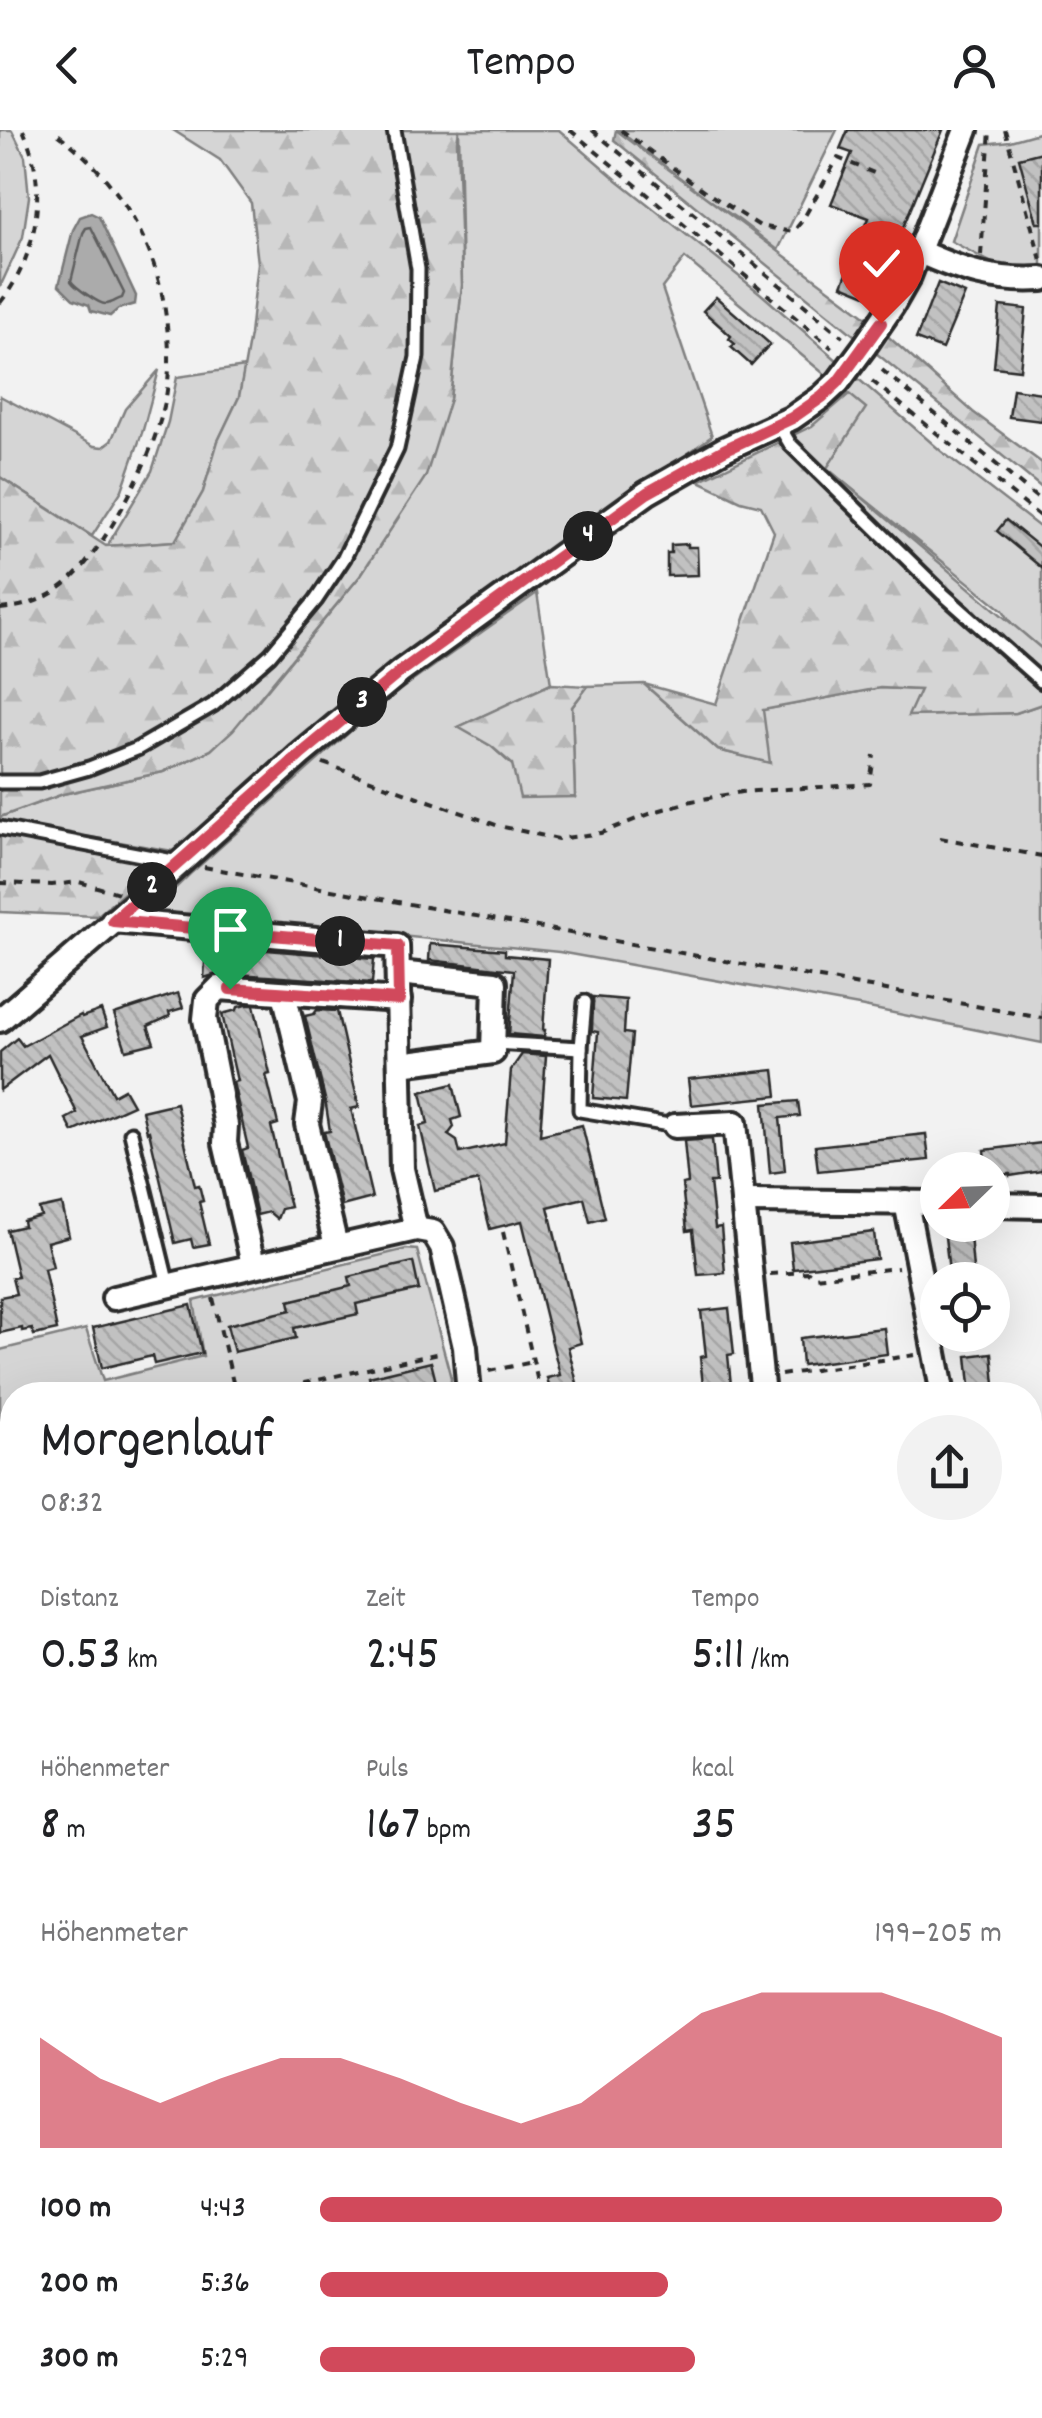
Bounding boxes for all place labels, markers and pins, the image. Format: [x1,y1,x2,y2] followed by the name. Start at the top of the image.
[839,221,924,324] pin
[563,511,613,561] pin: 4
[337,677,387,727] pin: 3
[127,862,177,912] pin: 2
[188,887,273,990] pin
[315,916,365,966] pin: 1

